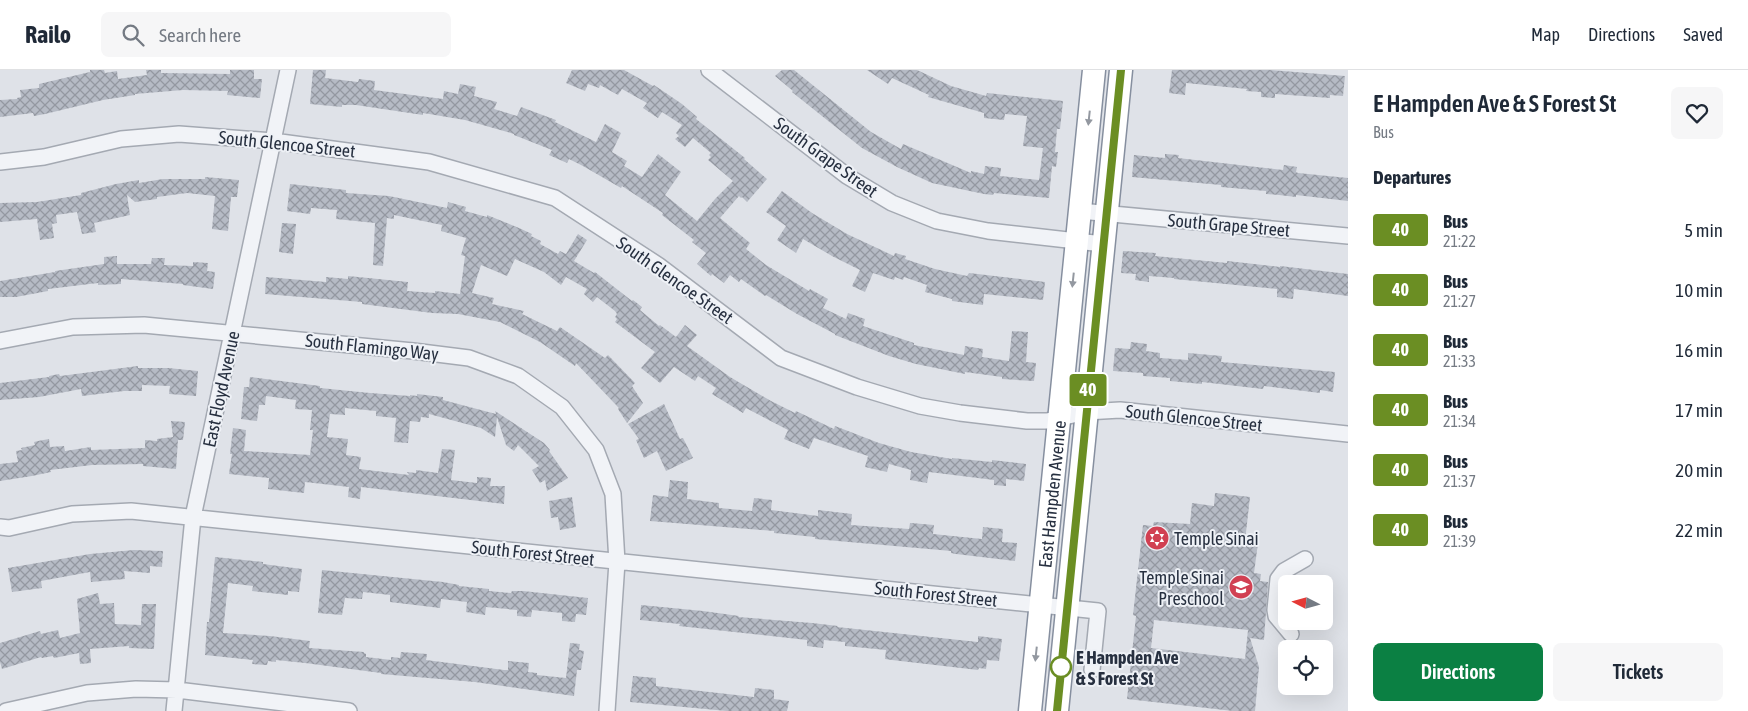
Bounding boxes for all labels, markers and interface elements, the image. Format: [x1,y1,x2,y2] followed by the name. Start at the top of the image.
[101,12,451,57] search box
[25,21,71,48] text: Railo
[119,21,147,49] icon: search
[159,24,241,46] text: Search here
[1531,24,1560,45] text: Map
[1588,24,1655,45] text: Directions
[1683,24,1723,45] text: Saved
[1671,87,1723,139] button: heart
[1373,90,1616,117] text: E Hampden Ave & S Forest St
[1085,111,1093,127] one-way arrow
[770,112,882,202] street label: South Grape Street
[1373,123,1394,141] text: Bus
[218,126,356,162] street label: South Glencoe Street
[1373,166,1451,188] text: Departures
[1167,209,1291,241] street label: South Grape Street
[1443,210,1468,232] text: Bus
[1392,219,1409,240] text: 40
[1684,219,1723,241] text: 5 min
[613,232,737,328] street label: South Glencoe Street
[1443,232,1476,250] text: 21:22
[1443,270,1468,292] text: Bus
[1069,272,1077,288] one-way arrow
[1392,279,1409,300] text: 40
[1675,279,1723,301] text: 10 min
[1443,292,1476,310] text: 21:27
[198,329,244,449] street label: East Floyd Avenue
[304,330,440,364] street label: South Flamingo Way
[1443,330,1468,352] text: Bus
[1392,339,1409,360] text: 40
[1675,339,1723,361] text: 16 min
[1443,352,1476,370] text: 21:33
[1066,374,1110,406] line badge: 40
[1080,379,1096,400] text: 40
[1443,390,1468,412] text: Bus
[1392,399,1409,420] text: 40
[1675,399,1723,421] text: 17 min
[1125,400,1263,436] street label: South Glencoe Street
[1443,412,1476,430] text: 21:34
[1034,419,1069,569] street label: East Hampden Avenue
[1443,450,1468,472] text: Bus
[1392,459,1409,480] text: 40
[1675,459,1723,481] text: 20 min
[1443,472,1476,490] text: 21:37
[1443,510,1468,532] text: Bus
[1392,519,1409,540] text: 40
[1675,519,1723,541] text: 22 min
[1144,525,1170,551] synagogue icon: Temple Sinai
[1174,528,1259,549] place label: Temple Sinai
[1443,532,1476,550] text: 21:39
[471,536,595,570] street label: South Forest Street
[1139,567,1224,609] place label: Temple Sinai Preschool
[1228,574,1254,600] school or university icon: Temple Sinai Preschool
[1278,575,1332,630] north arrow
[1278,575,1333,695] map controls
[874,577,998,611] street label: South Forest Street
[1278,640,1333,695] button: locate
[1373,643,1543,701] button: Directions
[1553,643,1723,701] button: Tickets
[1032,646,1040,662] one-way arrow
[1076,647,1179,689] place label: E Hampden Ave & S Forest St
[1050,656,1072,678] marker: E Hampden Ave & S Forest St

